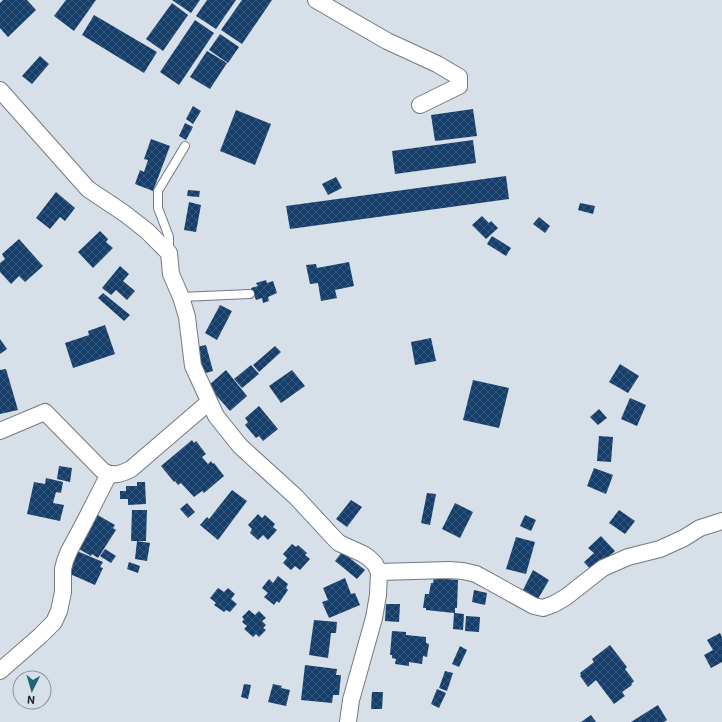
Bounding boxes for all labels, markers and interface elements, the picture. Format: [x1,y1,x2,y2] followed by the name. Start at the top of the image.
[12,670,52,710] north arrow
[27,693,36,706] text: N

